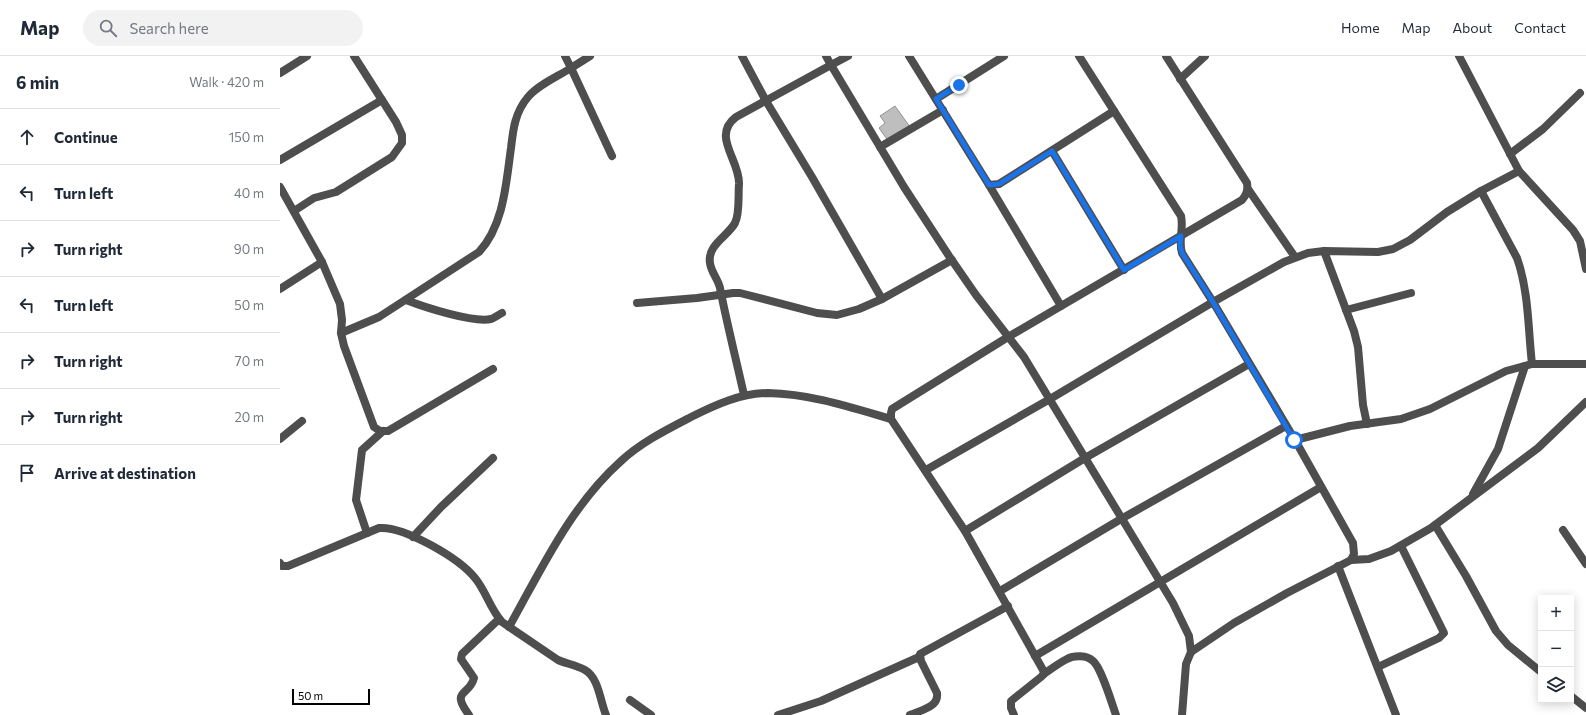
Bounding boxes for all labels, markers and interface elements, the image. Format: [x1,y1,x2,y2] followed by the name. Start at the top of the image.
[83,10,363,46] search box
[20,16,59,39] text: Map
[97,17,119,39] icon: search
[129,19,209,37] text: Search here
[1341,19,1380,36] text: Home
[1402,19,1430,36] text: Map
[1452,19,1492,36] text: About
[1514,19,1566,36] text: Contact
[16,72,59,93] text: 6 min
[189,74,264,90] text: Walk · 420 m
[950,76,968,94] route end
[16,126,38,148] icon: ahead
[54,128,118,146] text: Continue
[229,129,264,145] text: 150 m
[16,182,38,204] icon: left
[54,184,113,202] text: Turn left
[234,185,264,201] text: 40 m
[16,238,38,260] icon: right
[54,240,123,258] text: Turn right
[234,241,264,257] text: 90 m
[16,294,38,316] icon: left
[54,296,113,314] text: Turn left
[234,297,264,313] text: 50 m
[16,350,38,372] icon: right
[54,352,123,370] text: Turn right
[235,353,264,369] text: 70 m
[16,406,38,428] icon: right
[54,408,123,426] text: Turn right
[235,409,264,425] text: 20 m
[1285,431,1303,449] route start
[16,462,38,484] icon: arrive
[54,464,196,482] text: Arrive at destination
[1538,595,1574,703] map controls
[1538,595,1574,631] button: +
[1538,631,1574,667] button: −
[1538,667,1574,703] button: layers
[292,687,370,706] scale bar
[298,689,323,702] text: 50 m

